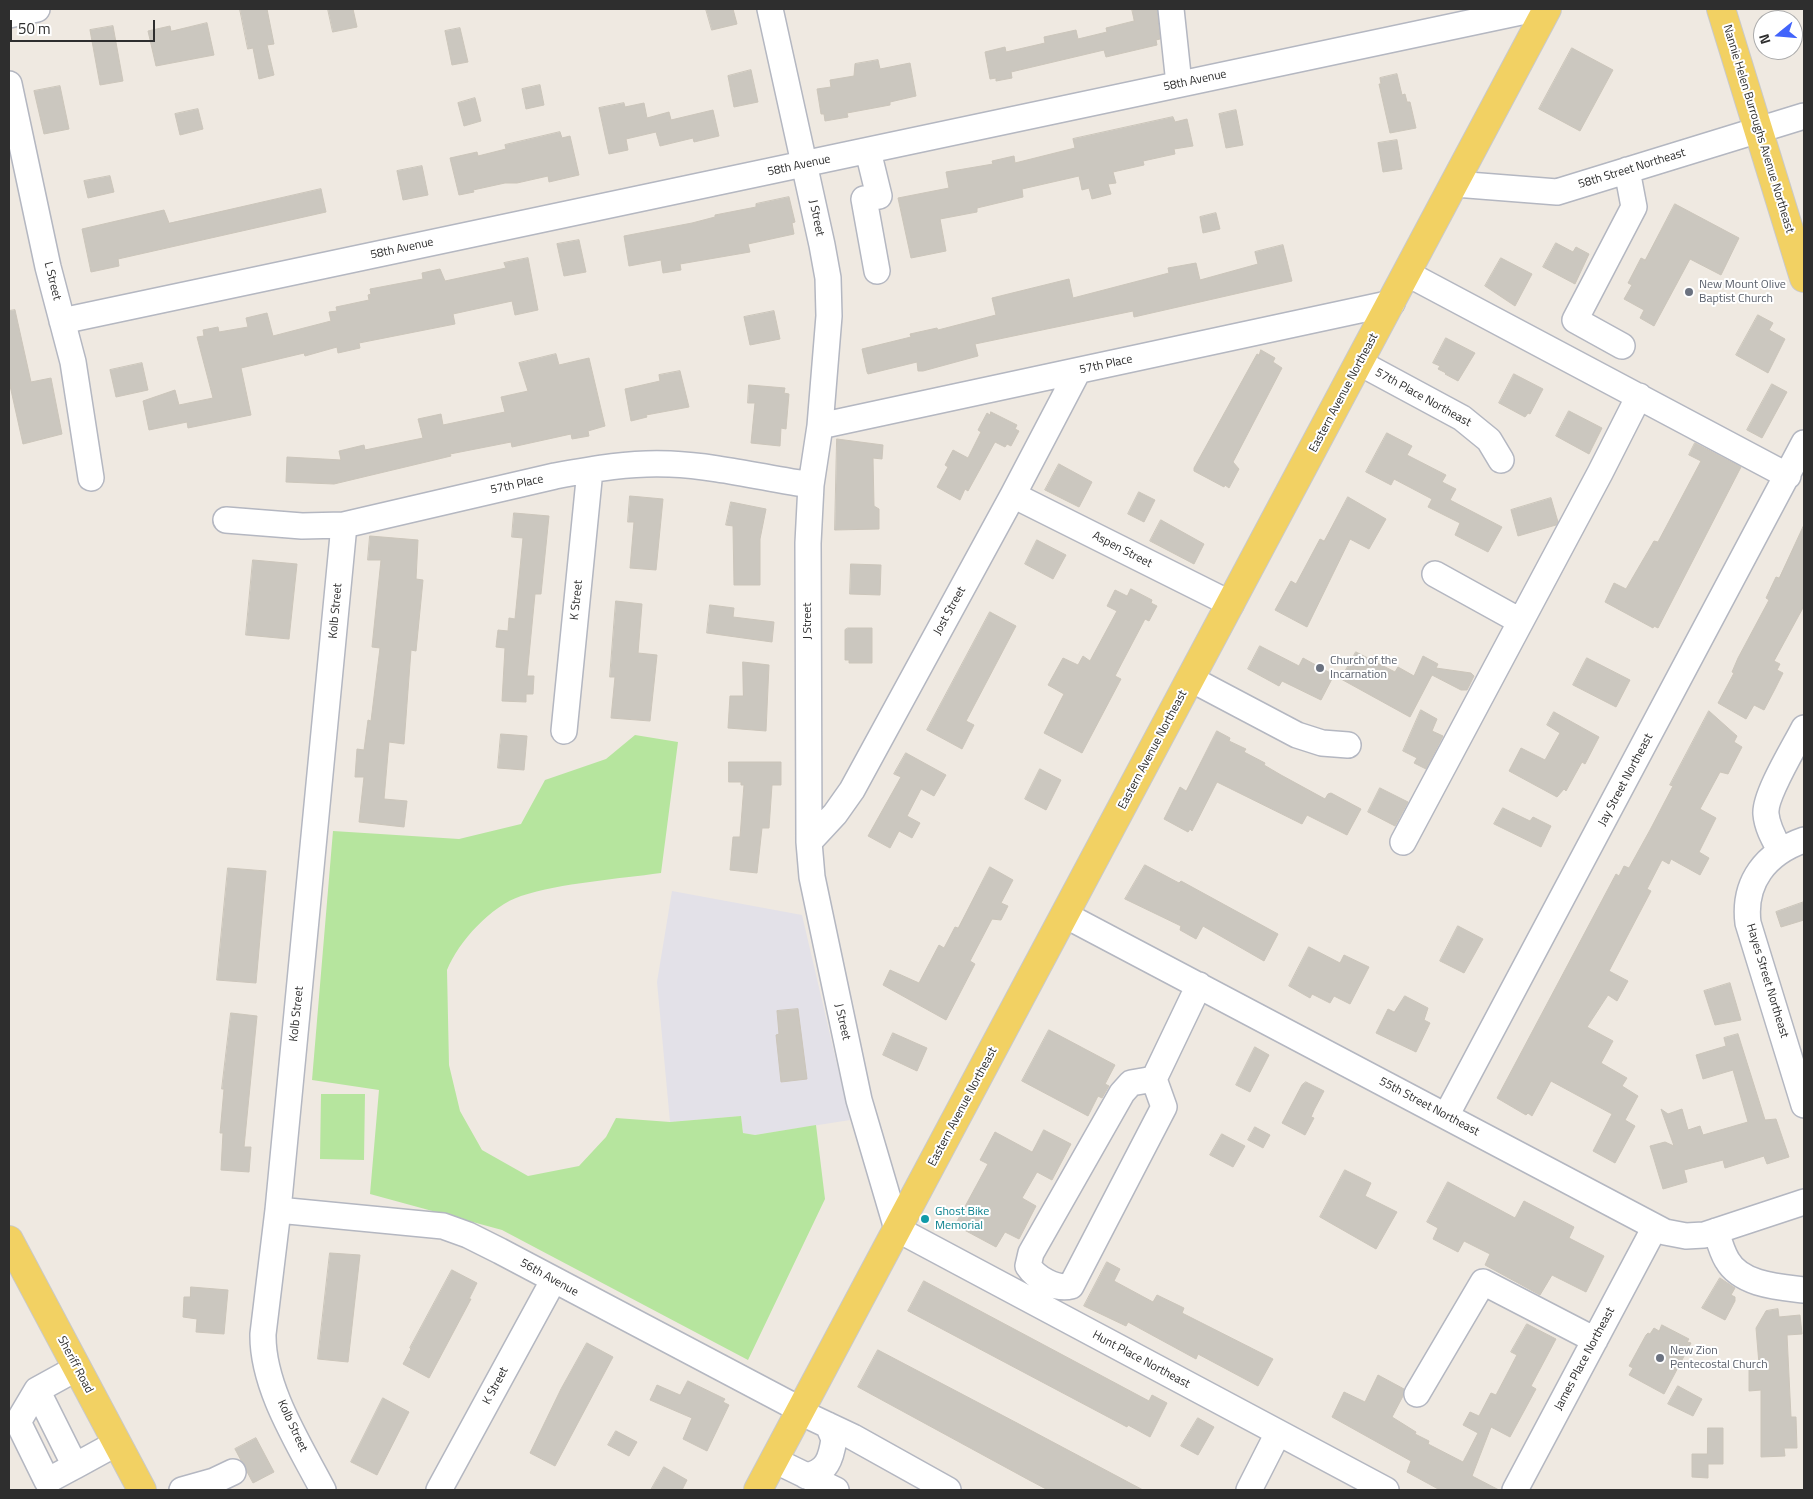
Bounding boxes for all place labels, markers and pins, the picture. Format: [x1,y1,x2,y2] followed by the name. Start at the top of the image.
[1699,278,1786,306] place label: New Mount Olive Baptist Church
[1683,286,1695,298] marker: New Mount Olive Baptist Church
[1330,654,1397,682] place label: Church of the Incarnation
[1314,662,1326,674] marker: Church of the Incarnation
[935,1205,989,1233] place label: Ghost Bike Memorial
[919,1213,931,1225] marker: Ghost Bike Memorial
[1670,1344,1768,1372] place label: New Zion Pentecostal Church
[1654,1352,1666,1364] marker: New Zion Pentecostal Church

